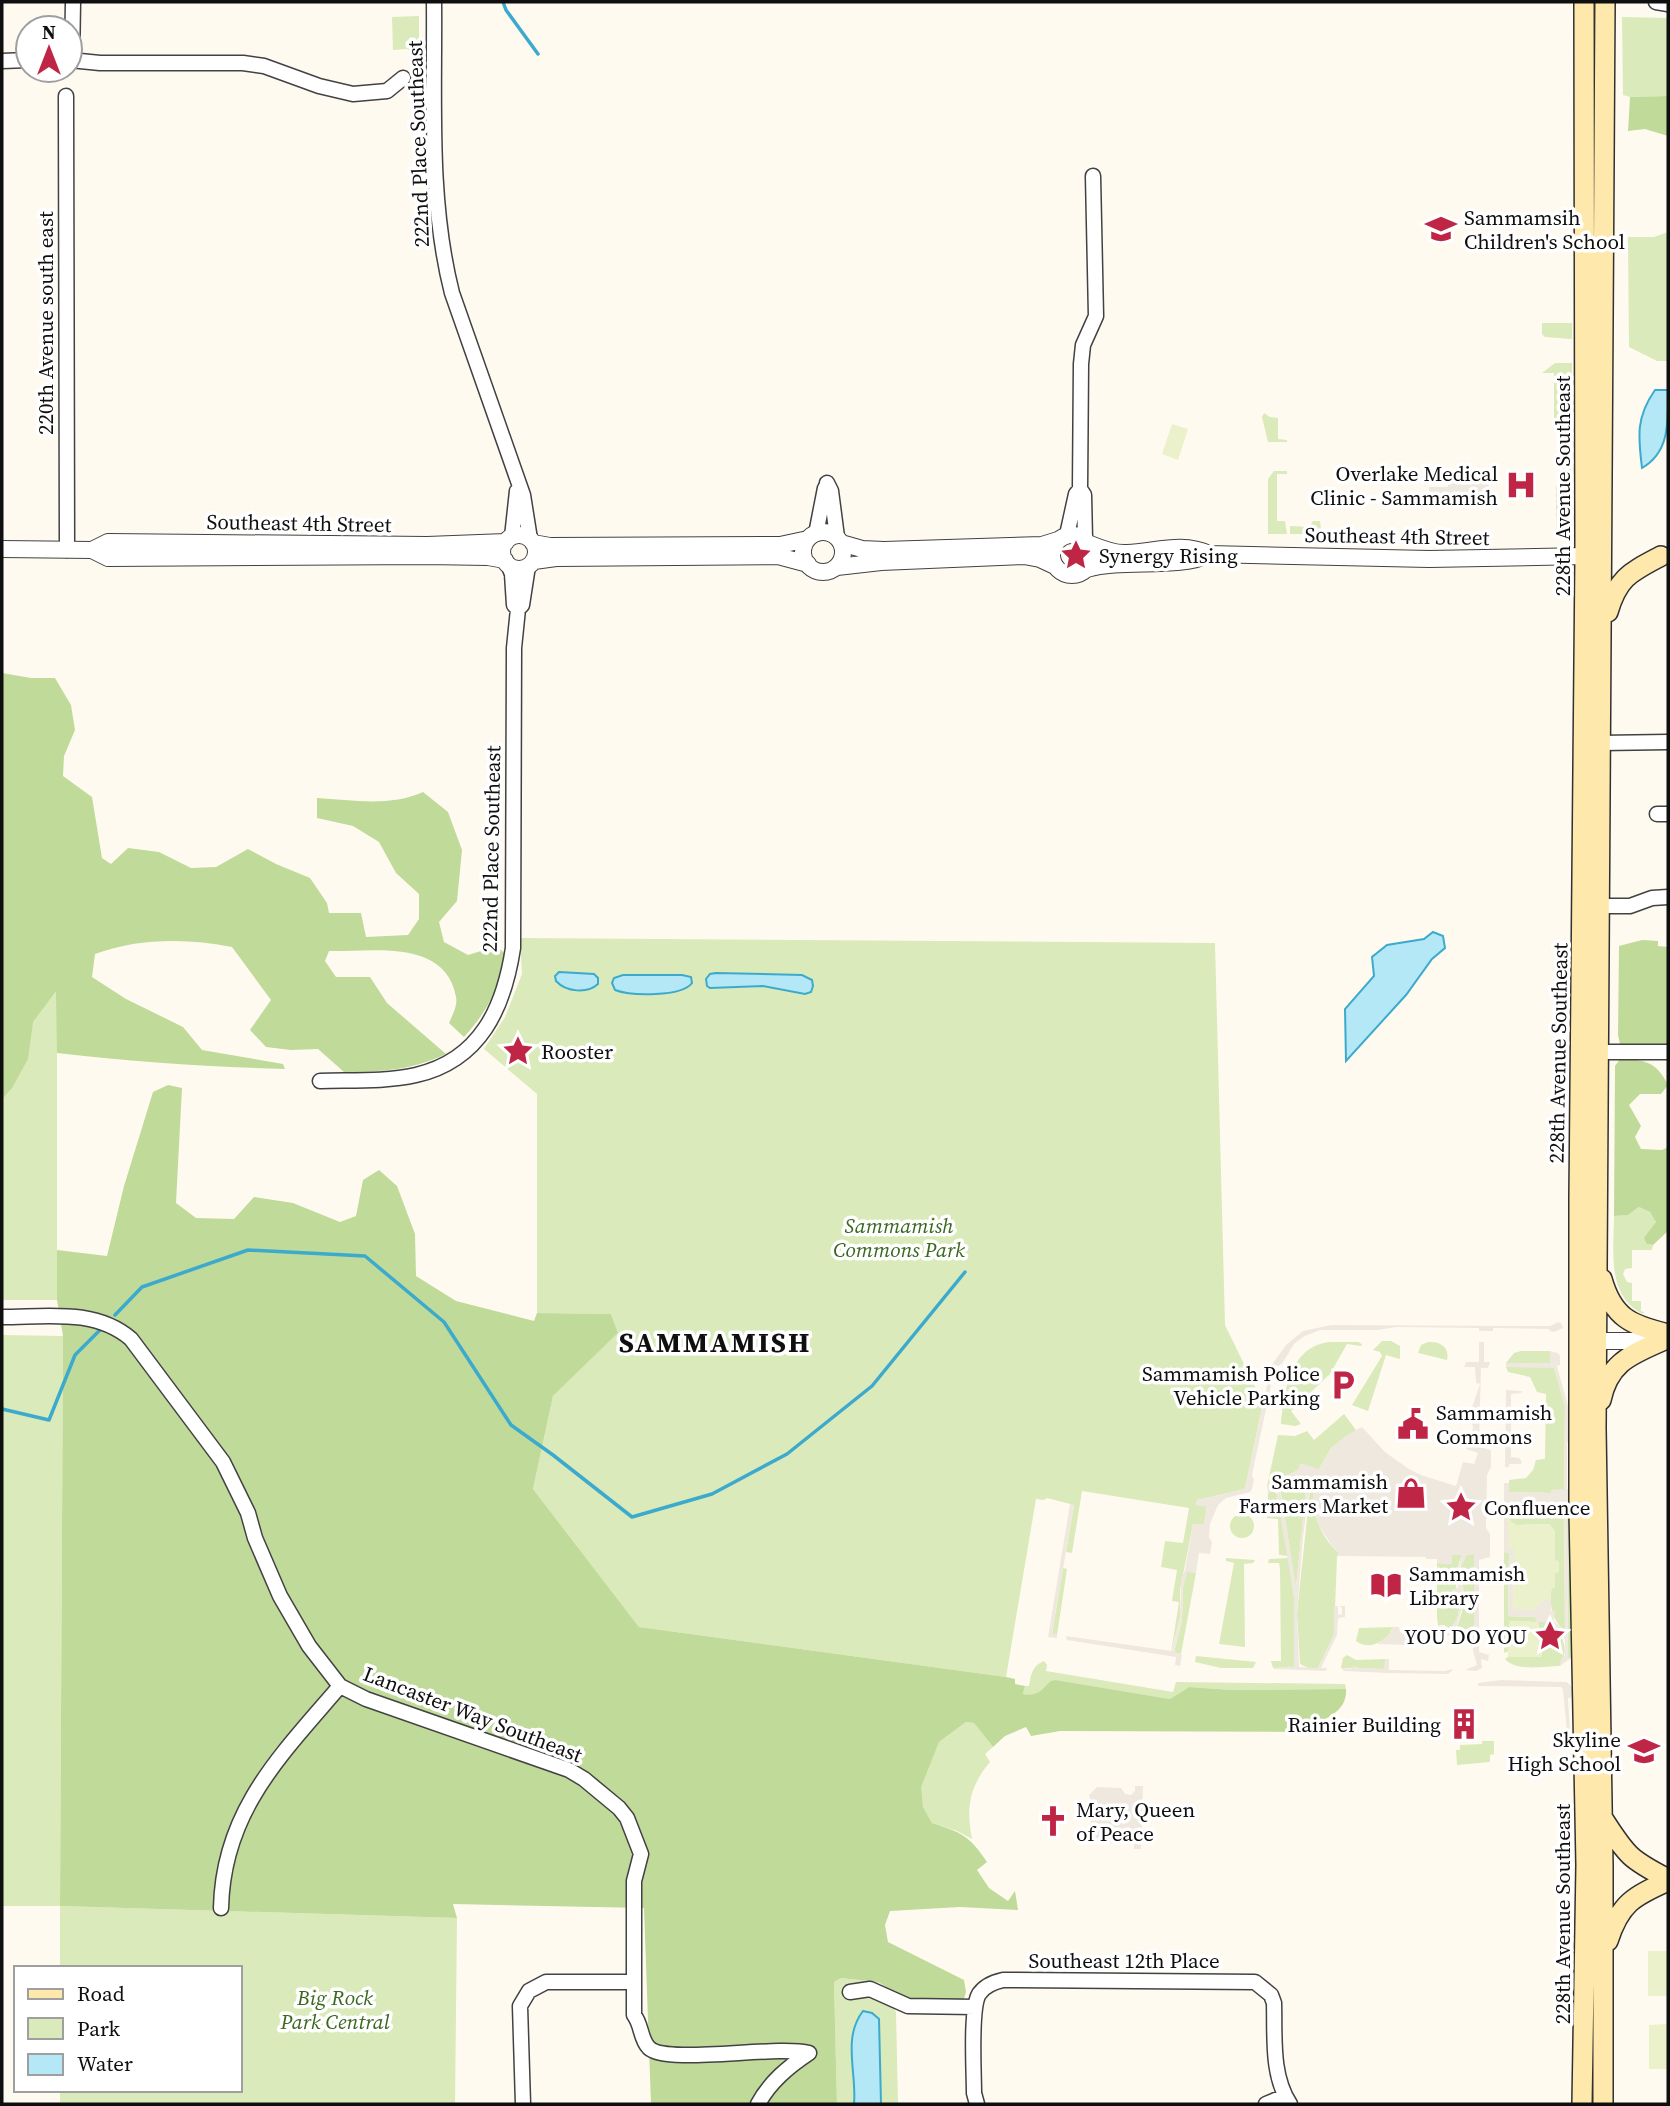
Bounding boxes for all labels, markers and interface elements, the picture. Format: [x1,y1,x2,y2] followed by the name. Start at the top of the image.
[14,14,84,84] north arrow
[42,19,56,45] text: N
[400,40,436,248] street label: 222nd Place Southeast
[1464,203,1625,256] place label: Sammamsih Children's School
[31,211,60,435] street label: 220th Avenue south east
[1424,212,1458,246] school or university icon: Sammamsih Children's School
[1548,376,1577,596] street label: 228th Avenue Southeast
[1310,459,1498,512] place label: Overlake Medical Clinic - Sammamish
[1504,468,1538,502] hospital icon: Overlake Medical Clinic - Sammamish
[206,507,392,539] street label: Southeast 4th Street
[1304,520,1490,552] street label: Southeast 4th Street
[1059,538,1093,572] place icon: Synergy Rising
[1099,541,1238,570] place label: Synergy Rising
[475,745,507,953] street label: 222nd Place Southeast
[1542,942,1574,1164] street label: 228th Avenue Southeast
[501,1034,535,1068] place icon: Rooster
[541,1037,613,1066] place label: Rooster
[833,1211,965,1264] park label: Sammamish Commons Park
[619,1323,811,1361] district label: SAMMAMISH
[1142,1359,1320,1412] place label: Sammamish Police Vehicle Parking
[1326,1368,1360,1402] parking icon: Sammamish Police Vehicle Parking
[1436,1398,1552,1451] place label: Sammamish Commons
[1396,1407,1430,1441] public building icon: Sammamish Commons
[1239,1467,1388,1520] place label: Sammamish Farmers Market
[1394,1476,1428,1510] shop icon: Sammamish Farmers Market
[1444,1490,1478,1524] place icon: Confluence
[1484,1493,1591,1522] place label: Confluence
[1409,1559,1525,1612] place label: Sammamish Library
[1369,1568,1403,1602] library icon: Sammamish Library
[1533,1619,1567,1653] place icon: YOU DO YOU
[1404,1622,1527,1651] place label: YOU DO YOU
[359,1659,587,1769] street label: Lancaster Way Southeast
[1447,1707,1481,1741] building icon: Rainier Building
[1288,1710,1441,1739] place label: Rainier Building
[1508,1725,1621,1778] place label: Skyline High School
[1627,1734,1661,1768] school or university icon: Skyline High School
[1076,1795,1196,1848] place label: Mary, Queen of Peace
[1036,1804,1070,1838] church icon: Mary, Queen of Peace
[1548,1804,1577,2024] street label: 228th Avenue Southeast
[1028,1946,1220,1975] street label: Southeast 12th Place
[14,1966,242,2092] legend
[77,1979,125,2008] text: Road
[279,1983,390,2036] park label: Big Rock Park Central
[77,2014,121,2043] text: Park
[77,2049,133,2078] text: Water

